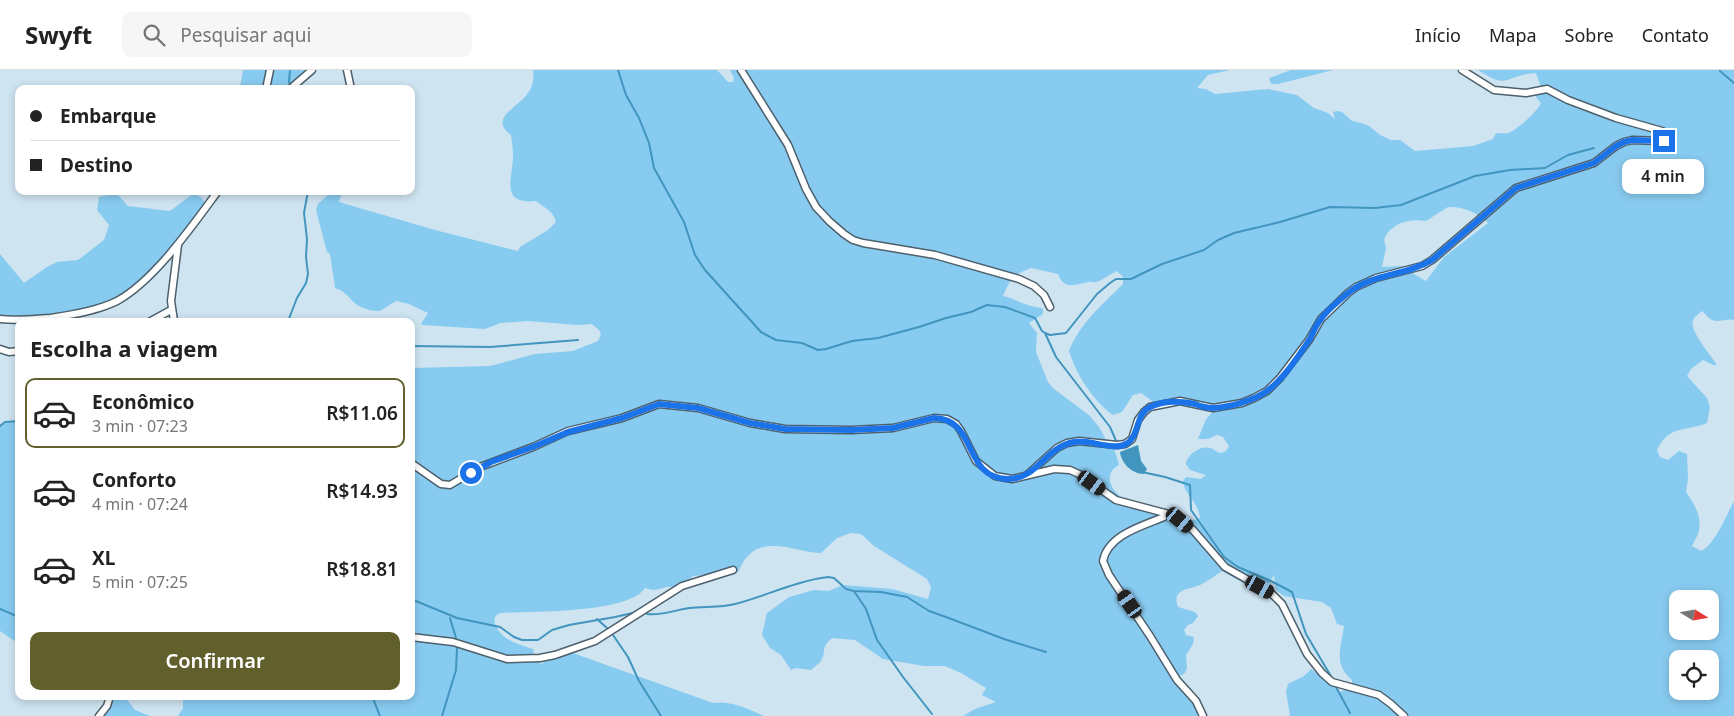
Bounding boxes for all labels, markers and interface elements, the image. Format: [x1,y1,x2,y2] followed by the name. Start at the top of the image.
[122,12,472,57] search box
[25,18,92,51] text: Swyft
[140,21,168,49] icon: search
[180,22,311,48] text: Pesquisar aqui
[1415,23,1461,47] text: Início
[1489,23,1537,47] text: Mapa
[1565,23,1614,47] text: Sobre
[1642,23,1709,47] text: Contato
[60,103,156,129] text: Embarque
[1653,130,1675,152] route end
[60,152,133,178] text: Destino
[1623,158,1705,194] callout: 4 min
[1641,165,1685,187] text: 4 min
[30,333,218,363] text: Escolha a viagem
[92,389,194,415] text: Econômico
[32,391,77,436] icon: car
[326,400,398,426] text: R$11.06
[92,415,188,437] text: 3 min · 07:23
[460,462,482,484] route start
[92,467,176,493] text: Conforto
[1075,468,1108,498] car
[32,469,77,514] icon: car
[326,478,398,504] text: R$14.93
[92,493,188,515] text: 4 min · 07:24
[1163,505,1196,535] car
[92,545,115,571] text: XL
[32,547,77,592] icon: car
[326,556,398,582] text: R$18.81
[92,571,188,593] text: 5 min · 07:25
[1243,573,1276,601] car
[1115,587,1144,621] car
[1669,590,1719,640] north arrow
[1669,590,1719,700] map controls
[30,632,400,690] button: Confirmar
[1669,650,1719,700] button: locate

